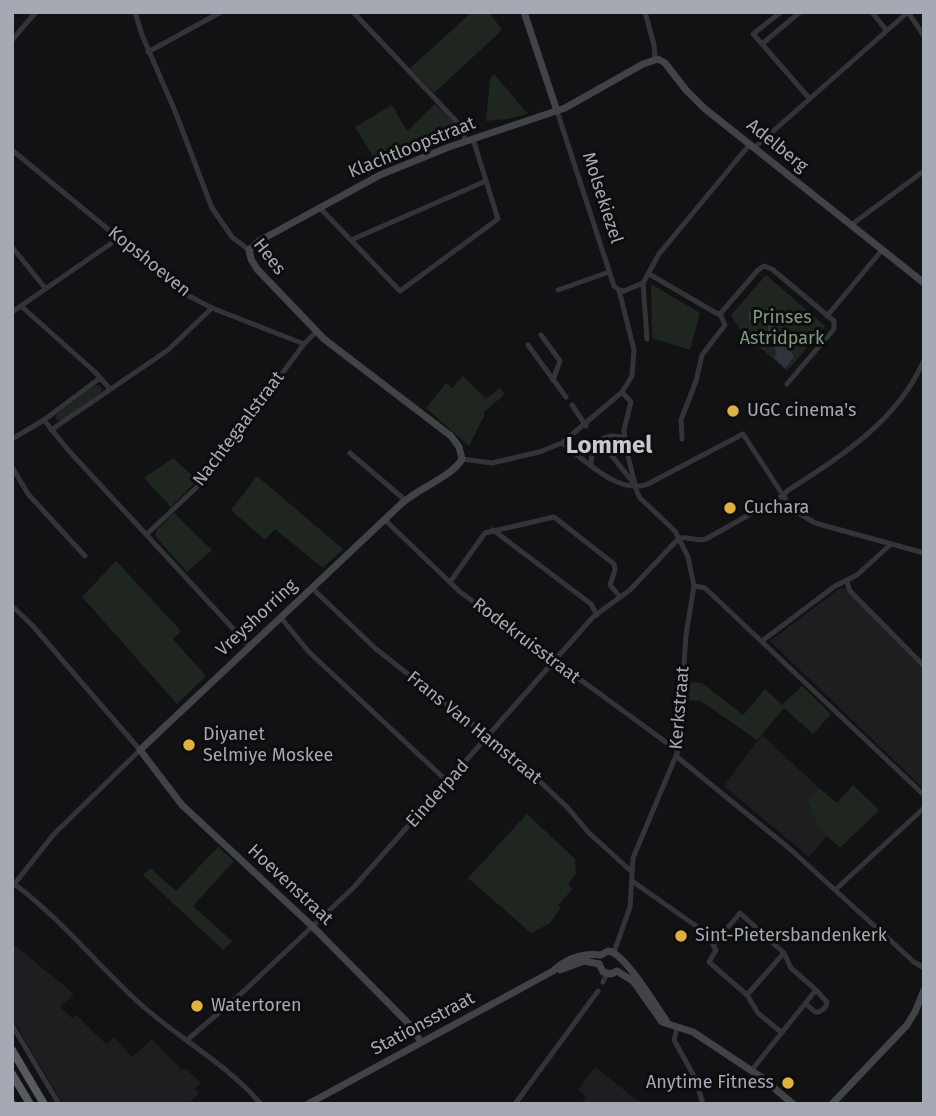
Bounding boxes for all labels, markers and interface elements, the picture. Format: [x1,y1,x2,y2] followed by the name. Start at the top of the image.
[345,113,479,183] street label: Klachtloopstraat
[742,115,812,177] street label: Adelberg
[577,150,627,246] street label: Molsekiezel
[103,222,195,302] street label: Kopshoeven
[248,234,290,280] street label: Hees
[740,307,824,350] park label: Prinses Astridpark
[189,367,289,491] street label: Nachtegaalstraat
[747,400,856,422] place label: UGC cinema's
[725,403,741,419] marker: UGC cinema's
[566,432,652,460] district label: Lommel
[744,497,809,519] place label: Cuchara
[722,500,738,516] marker: Cuchara
[212,575,302,661] street label: Vreyshorring
[468,594,584,688] street label: Rodekruisstraat
[666,665,694,751] street label: Kerkstraat
[402,667,546,789] street label: Frans Van Hamstraat
[203,724,333,766] place label: Diyanet Selmiye Moskee
[181,737,197,753] marker: Diyanet Selmiye Moskee
[402,756,474,832] street label: Einderpad
[243,840,337,930] street label: Hoevenstraat
[695,925,887,947] place label: Sint-Pietersbandenkerk
[673,928,689,944] marker: Sint-Pietersbandenkerk
[368,988,478,1060] street label: Stationsstraat
[211,995,302,1017] place label: Watertoren
[189,998,205,1014] marker: Watertoren
[646,1072,774,1094] place label: Anytime Fitness
[780,1075,796,1091] marker: Anytime Fitness

